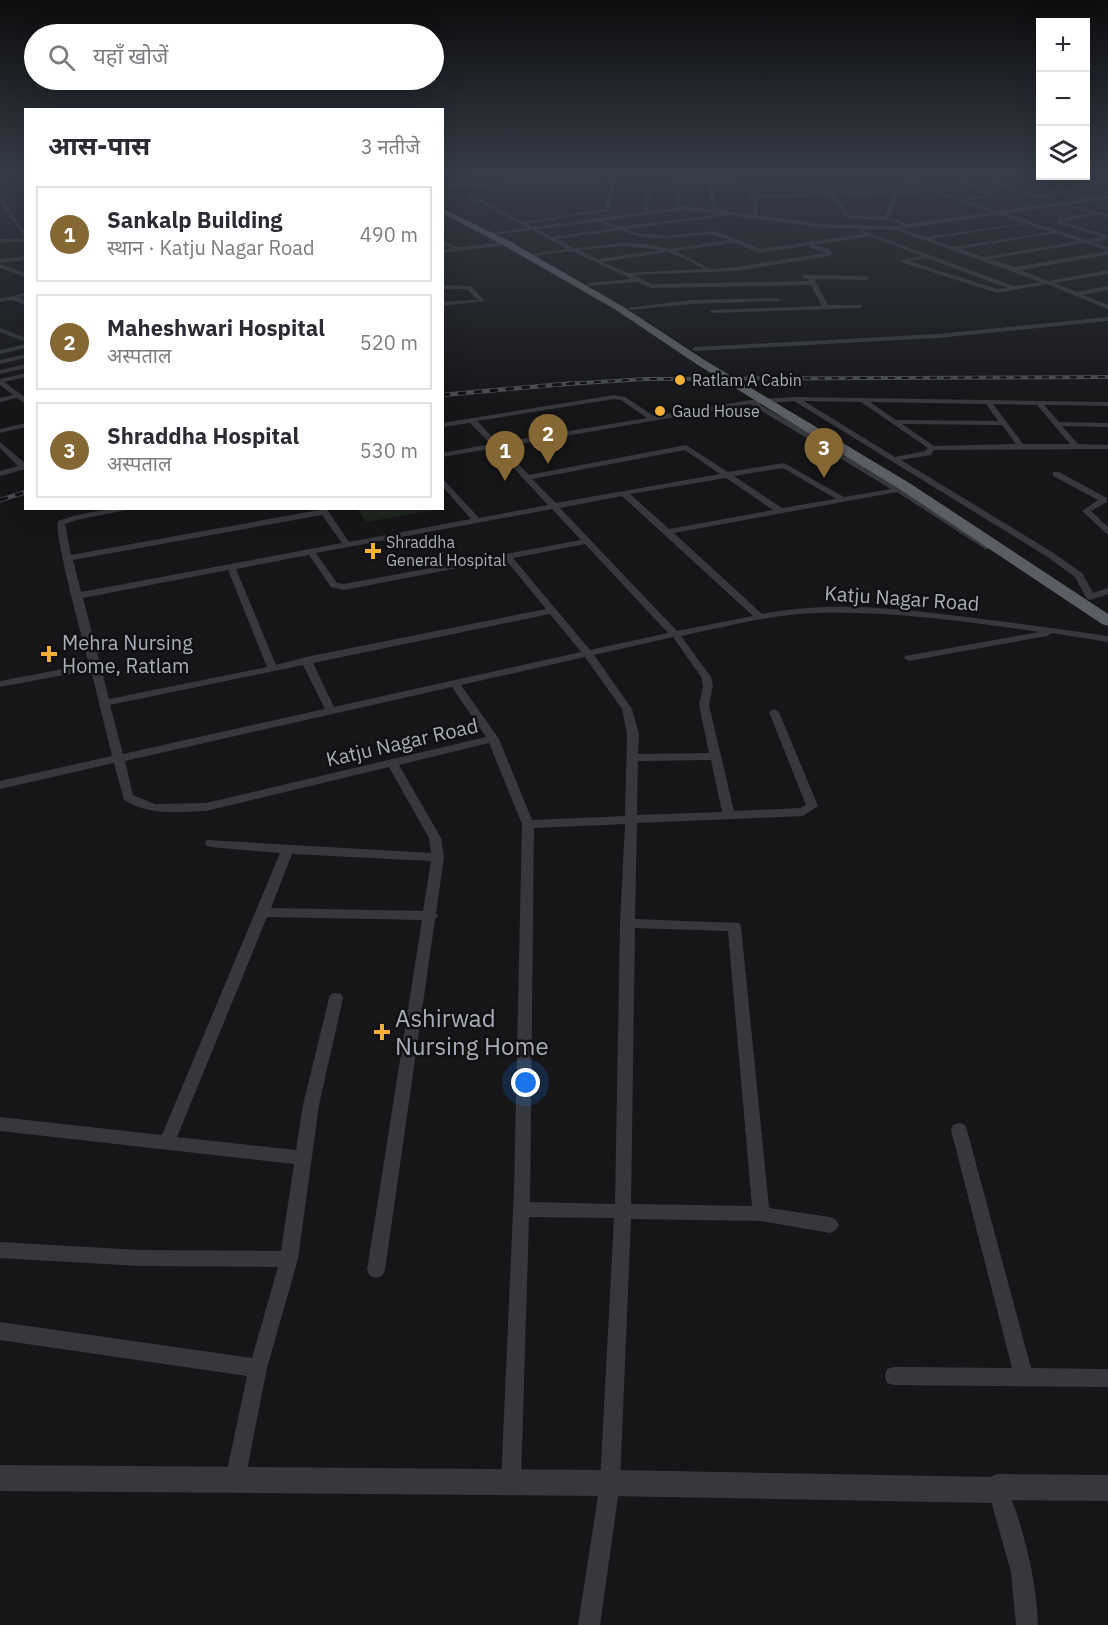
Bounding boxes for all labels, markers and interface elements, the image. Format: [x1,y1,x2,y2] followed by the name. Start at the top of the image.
[1036,18,1090,180] map controls
[1036,18,1090,72] button: +
[24,24,444,90] search box
[45,41,78,74] icon: search
[93,41,168,70] text: यहाँ खोजें
[1036,72,1090,126] button: −
[1036,126,1090,180] button: layers
[48,128,150,162] text: आस-पास
[361,133,420,160] text: 3 नतीजे
[107,205,282,234] text: Sankalp Building
[64,221,76,248] text: 1
[360,221,418,248] text: 490 m
[107,234,315,261] text: स्थान · Katju Nagar Road
[107,313,325,342] text: Maheshwari Hospital
[64,329,76,356] text: 2
[360,329,418,356] text: 520 m
[107,342,172,369] text: अस्पताल
[692,370,802,390] place label: Ratlam A Cabin
[673,373,687,387] marker: Ratlam A Cabin
[672,401,760,421] place label: Gaud House
[653,404,667,418] marker: Gaud House
[528,414,568,464] pin: 2
[107,421,299,450] text: Shraddha Hospital
[804,428,844,478] pin: 3
[486,432,524,481] pin: 1
[64,437,76,464] text: 3
[360,437,418,464] text: 530 m
[107,450,172,477] text: अस्पताल
[386,532,506,570] place label: Shraddha General Hospital
[364,542,382,560] marker: Shraddha General Hospital
[824,579,980,617] street label: Katju Nagar Road
[62,629,193,679] place label: Mehra Nursing Home, Ratlam
[40,645,58,663] marker: Mehra Nursing Home, Ratlam
[323,711,481,773] street label: Katju Nagar Road
[395,1002,549,1062] place label: Ashirwad Nursing Home
[373,1023,391,1041] marker: Ashirwad Nursing Home
[511,1068,540,1097] your location

